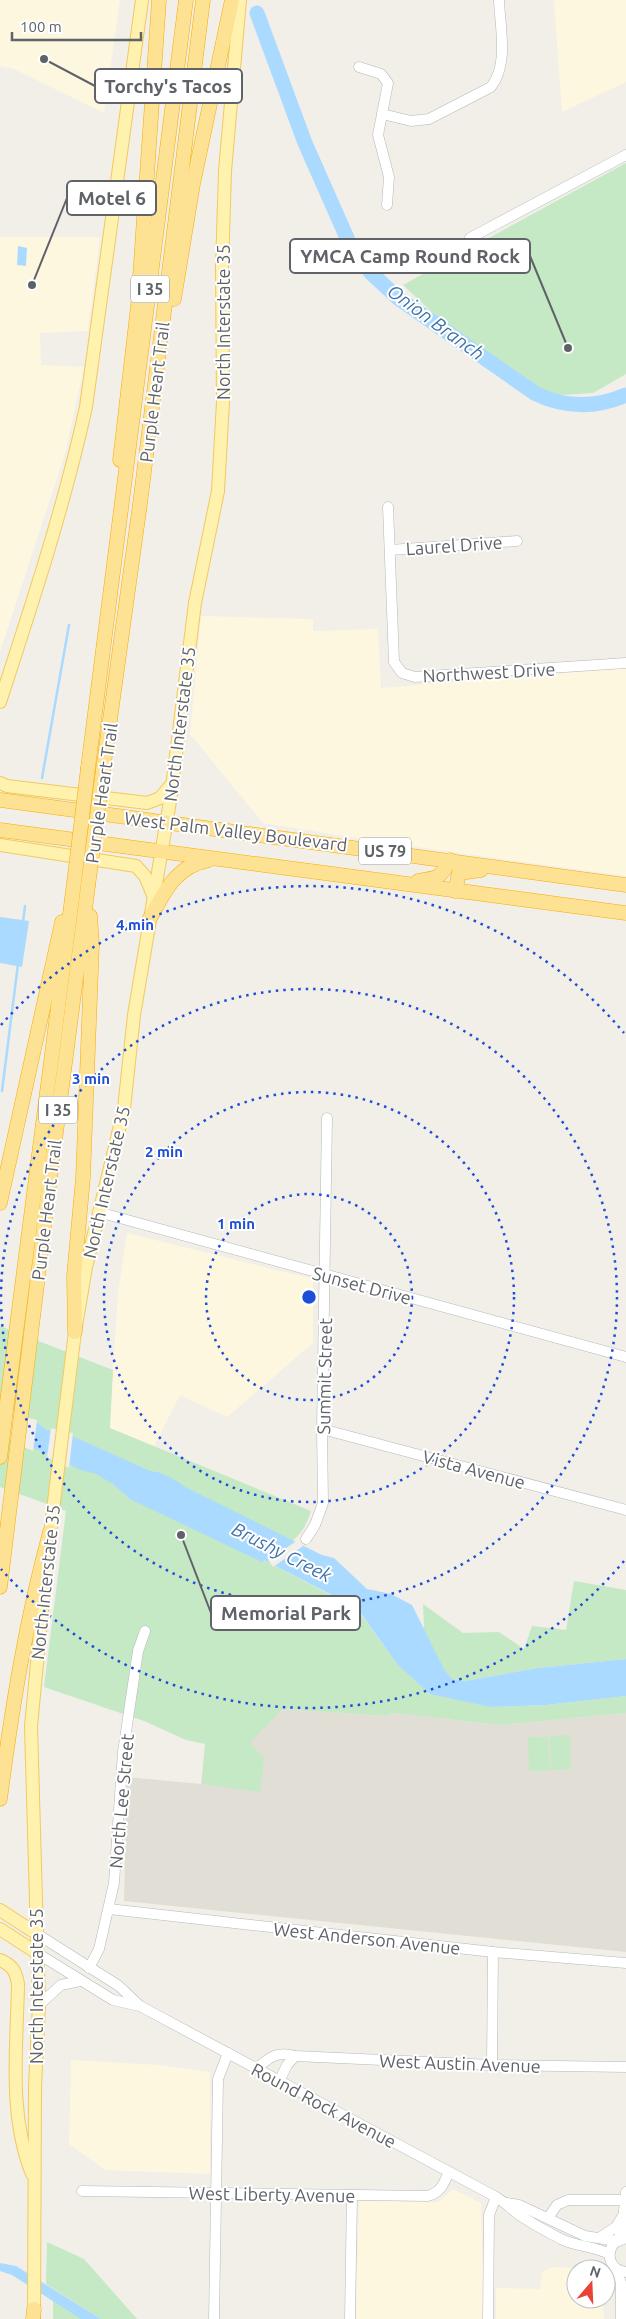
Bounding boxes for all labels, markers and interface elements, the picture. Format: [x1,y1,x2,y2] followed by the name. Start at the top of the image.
[12,10,141,42] scale bar
[20,18,62,35] text: 100 m
[95,69,242,103] callout: Torchy's Tacos
[104,75,232,97] text: Torchy's Tacos
[67,181,156,215] callout: Motel 6
[78,187,146,209] text: Motel 6
[290,239,530,273] callout: YMCA Camp Round Rock
[213,244,233,400] street label: North Interstate 35
[300,245,520,267] text: YMCA Camp Round Rock
[131,276,169,302] road number: I 35
[383,280,489,364] water label: Onion Branch
[135,320,173,463] street label: Purple Heart Trail
[405,532,503,558] street label: Laurel Drive
[160,645,198,803] street label: North Interstate 35
[422,659,556,685] street label: Northwest Drive
[81,721,121,864] street label: Purple Heart Trail
[123,807,349,855] street label: West Palm Valley Boulevard
[359,838,411,864] road number: US 79
[116,916,154,933] text: 4 min
[72,1070,110,1087] text: 3 min
[39,1096,77,1124] road number: I 35
[79,1104,133,1260] street label: North Interstate 35
[27,1138,65,1281] street label: Purple Heart Trail
[145,1143,183,1160] text: 2 min
[217,1215,255,1232] text: 1 min
[310,1262,414,1308] street label: Sunset Drive
[300,1288,318,1306] centre of rings
[313,1318,335,1434] street label: Summit Street
[421,1446,527,1492] street label: Vista Avenue
[27,1503,63,1661] street label: North Interstate 35
[228,1517,336,1587] water label: Brushy Creek
[211,1596,360,1630] callout: Memorial Park
[221,1602,351,1624] text: Memorial Park
[105,1733,137,1869] street label: North Lee Street
[26,1908,46,2064] street label: North Interstate 35
[272,1918,462,1958] street label: West Anderson Avenue
[379,2050,541,2076] street label: West Austin Avenue
[248,2058,400,2152] street label: Round Rock Avenue
[188,2183,356,2205] street label: West Liberty Avenue
[566,2259,616,2309] north arrow
[588,2262,603,2281] text: N

